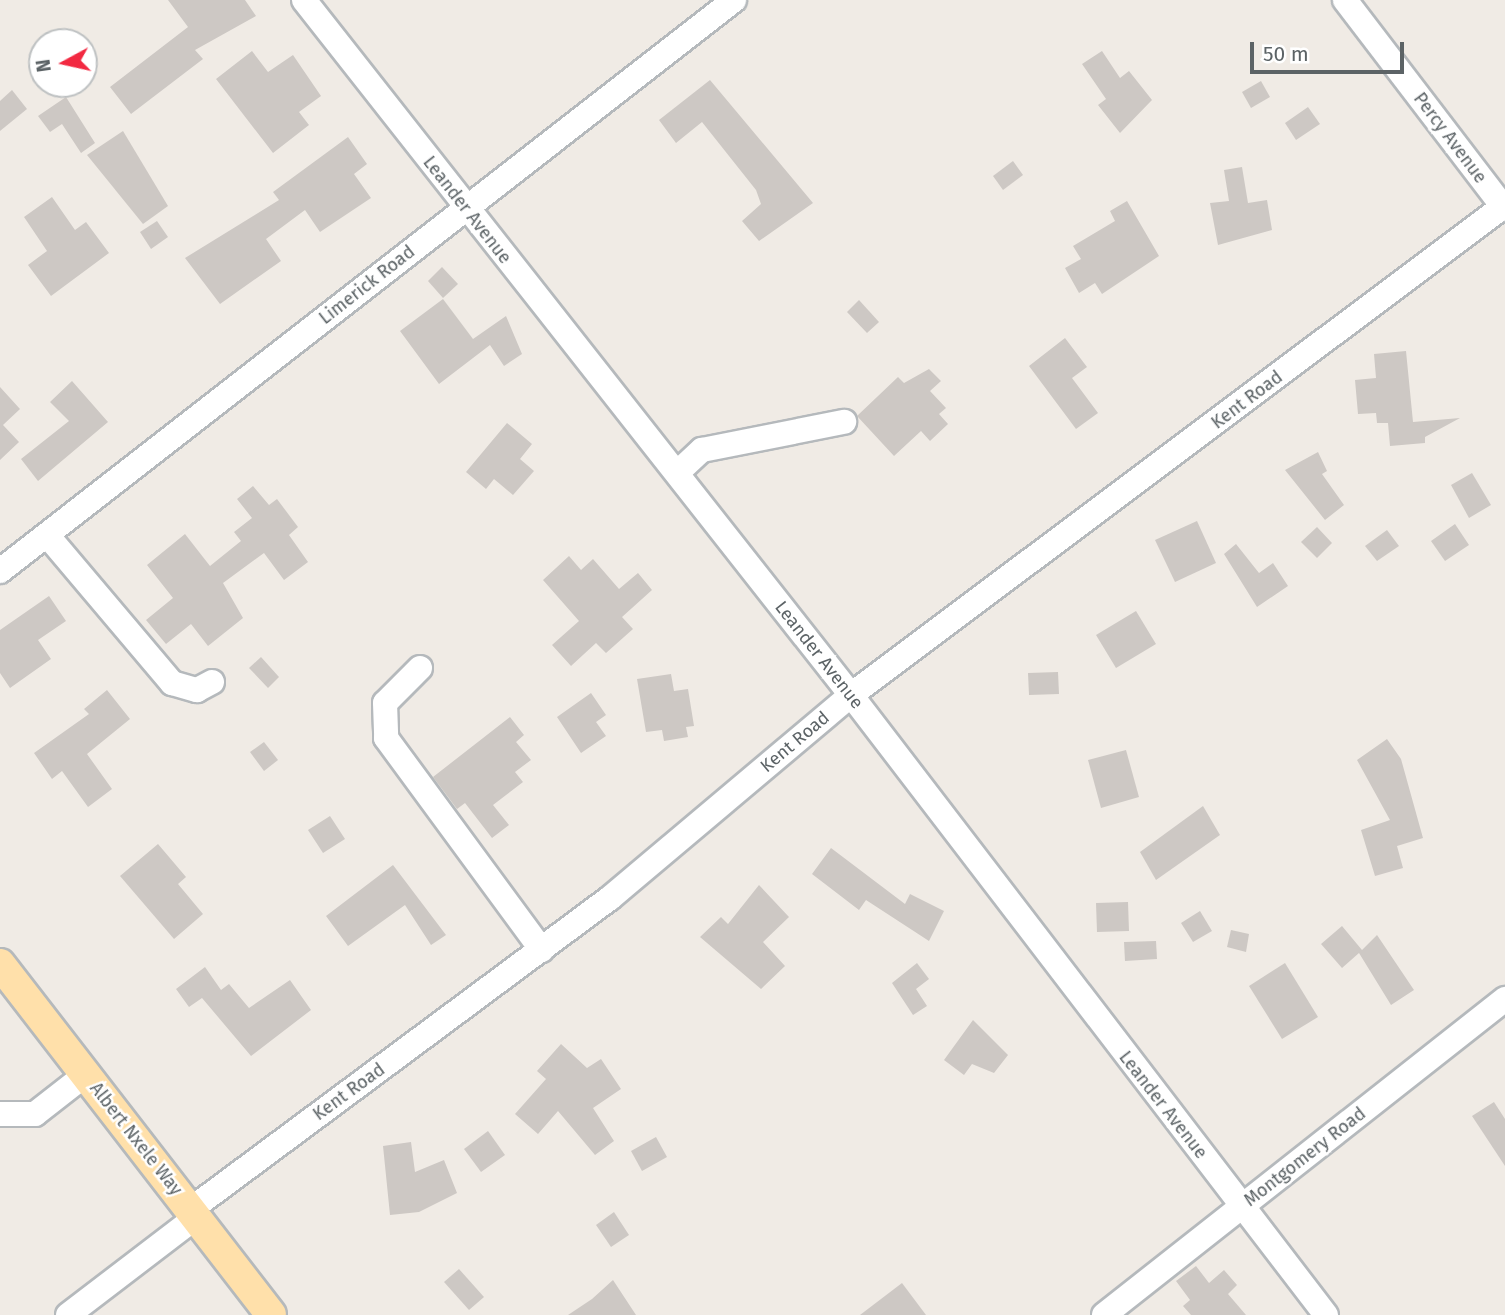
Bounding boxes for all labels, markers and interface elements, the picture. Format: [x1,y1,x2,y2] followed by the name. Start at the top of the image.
[28,28,98,98] north arrow
[1253,28,1407,72] scale bar
[1263,41,1309,67] text: 50 m
[31,58,56,74] text: N
[1409,88,1491,188] street label: Percy Avenue
[418,152,516,268] street label: Leander Avenue
[315,241,419,329] street label: Limerick Road
[1207,366,1287,434] street label: Kent Road
[770,597,868,713] street label: Leander Avenue
[756,707,834,777] street label: Kent Road
[1114,1047,1212,1163] street label: Leander Avenue
[309,1059,389,1125] street label: Kent Road
[85,1078,187,1200] street label: Albert Nxele Way
[1240,1103,1370,1211] street label: Montgomery Road

